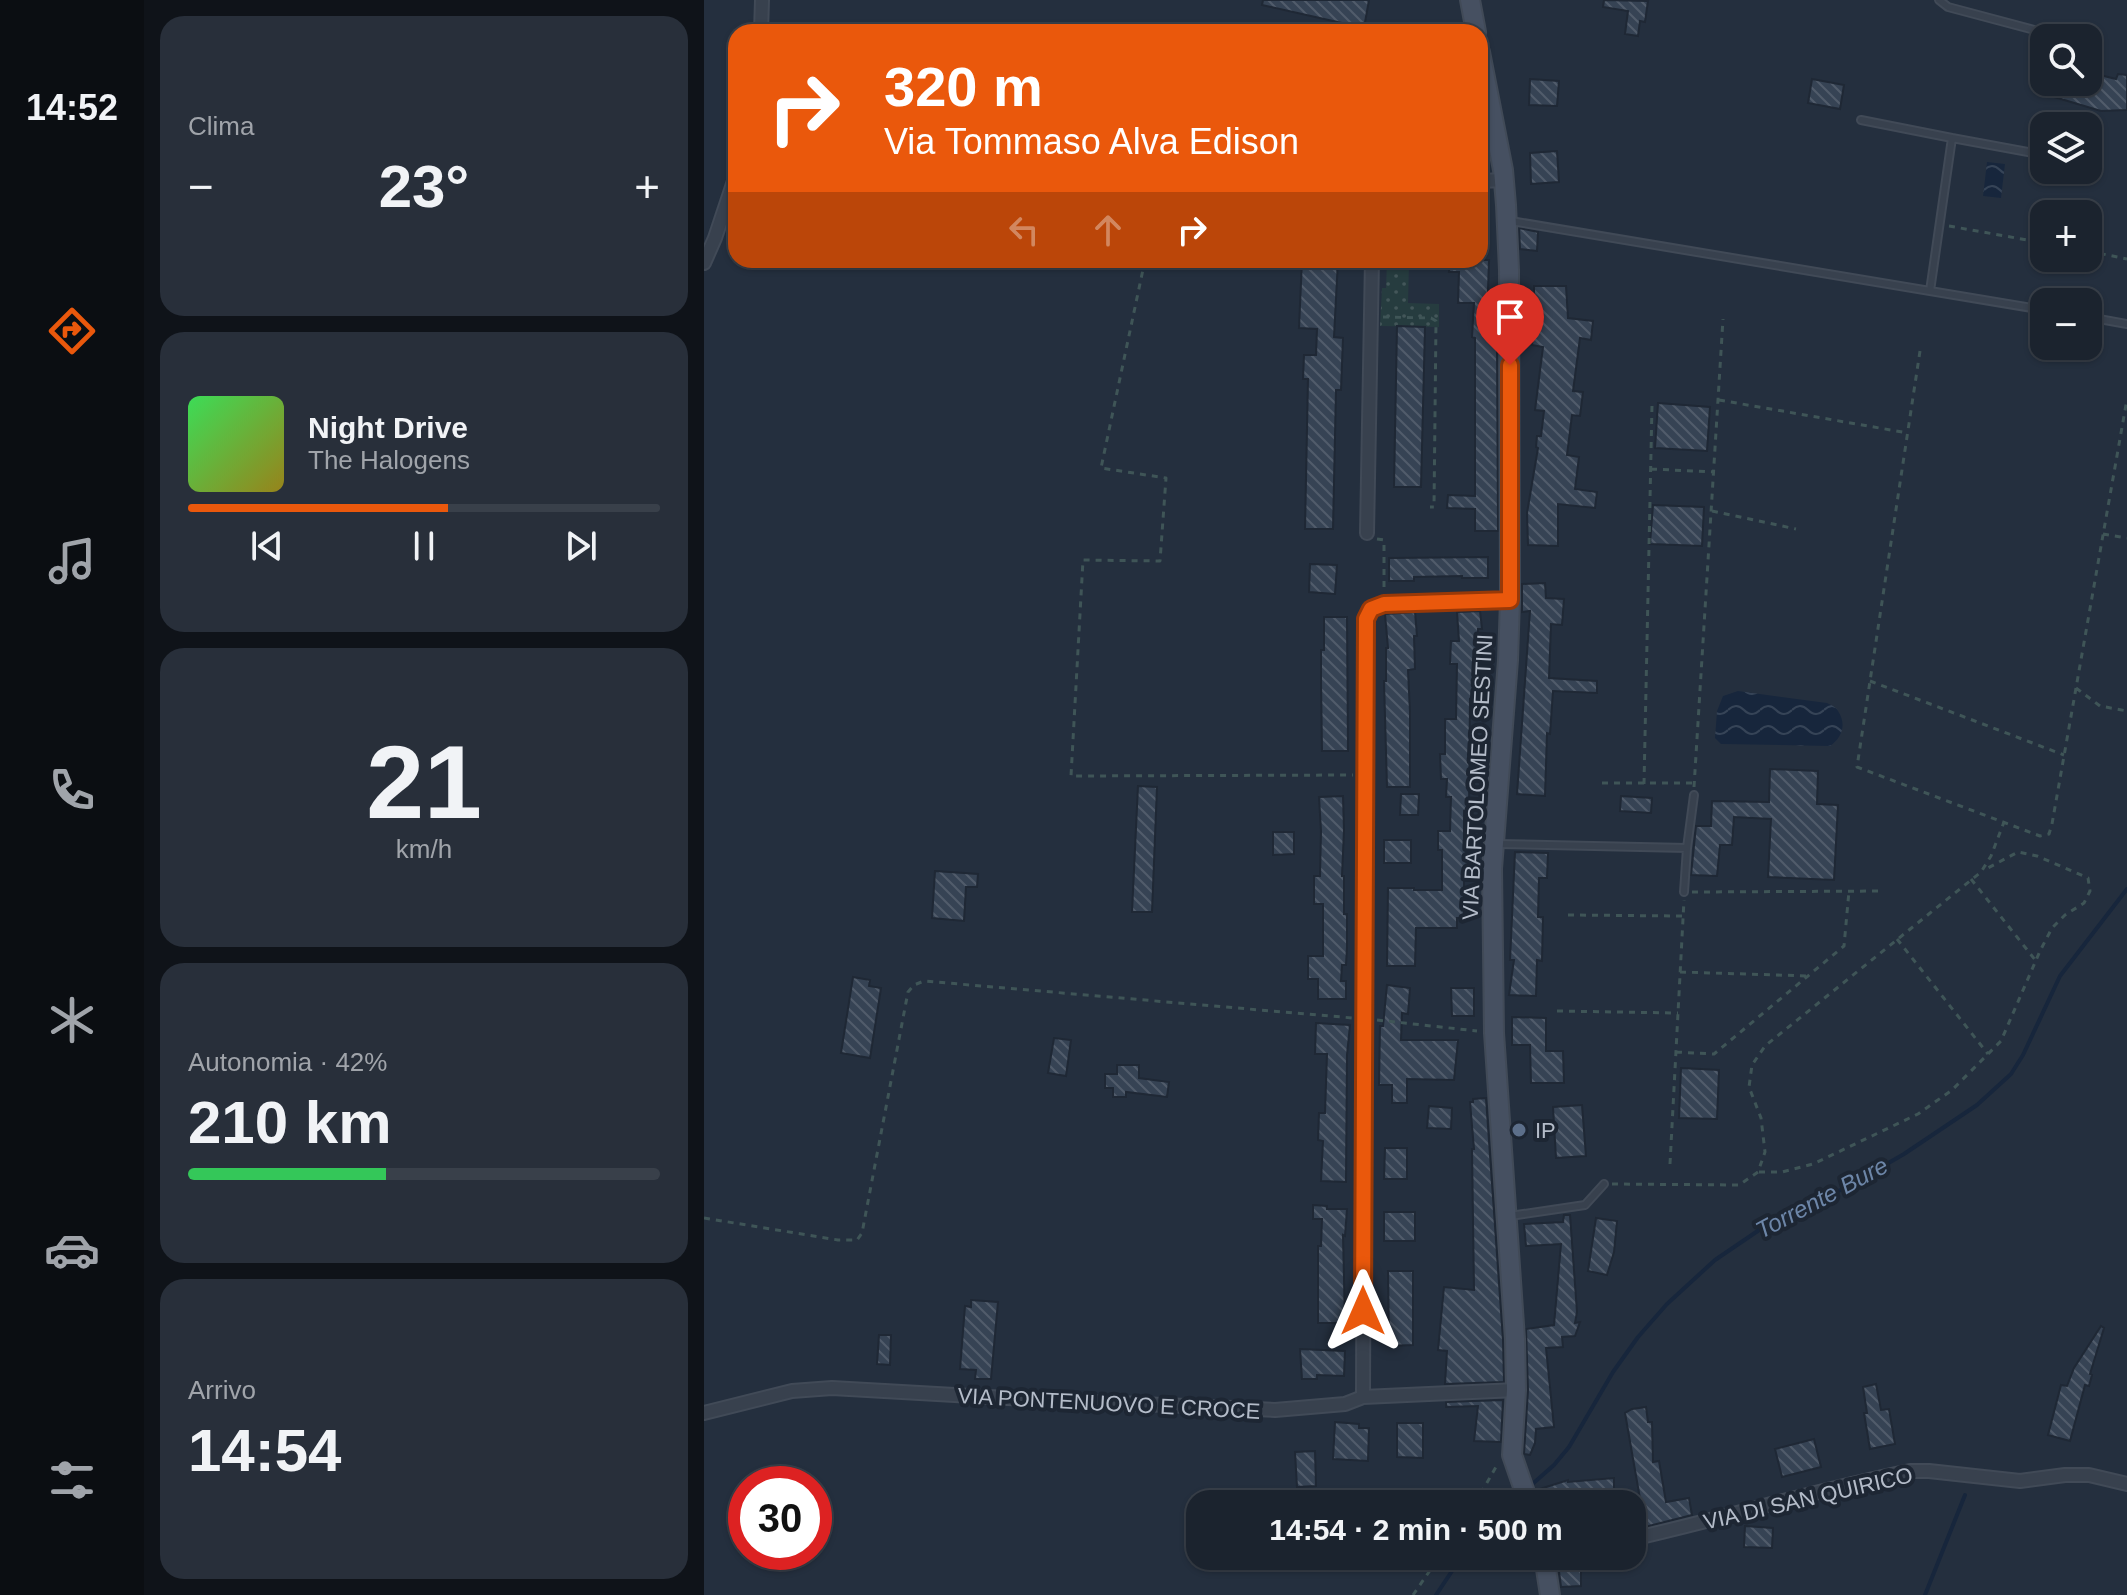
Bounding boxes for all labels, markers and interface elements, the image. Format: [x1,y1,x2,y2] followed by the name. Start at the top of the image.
[2030,24,2102,360] map controls
[2030,24,2102,96] button: search
[884,55,1043,118] text: 320 m
[752,56,856,160] icon: right
[26,87,118,128] text: 14:52
[188,111,254,141] text: Clima
[2030,112,2102,184] button: layers
[884,121,1299,162] text: Via Tommaso Alva Edison
[379,153,469,220] text: 23°
[188,162,214,211] text: −
[634,162,660,211] text: +
[2030,200,2102,272] button: +
[1002,208,1046,252] icon: left
[1086,208,1130,252] icon: ahead
[1170,208,1214,252] icon: right
[1476,283,1544,365] pin
[2030,288,2102,360] button: −
[1488,295,1532,339] icon: arrive
[44,303,100,359] icon: directions
[308,411,468,444] text: Night Drive
[308,445,470,475] text: The Halogens
[245,524,289,568] icon: previous
[402,524,446,568] icon: pause
[559,524,603,568] icon: next
[44,533,100,589] icon: music
[1458,633,1497,921] street label: VIA BARTOLOMEO SESTINI
[366,724,482,840] text: 21
[44,762,100,818] icon: phone
[396,834,452,864] text: km/h
[44,992,100,1048] icon: climate
[188,1047,387,1077] text: Autonomia · 42%
[188,1089,392,1156] text: 210 km
[1535,1118,1556,1143] place label: IP
[1510,1121,1528,1139] marker: IP
[1751,1151,1893,1244] water label: Torrente Bure
[44,1222,100,1278] icon: car
[1321,1269,1405,1353] position arrow
[188,1375,256,1405] text: Arrivo
[957,1383,1261,1424] street label: VIA PONTENUOVO E CROCE
[188,1417,341,1484] text: 14:54
[44,1452,100,1508] icon: filters
[1701,1462,1915,1535] street label: VIA DI SAN QUIRICO
[728,1466,832,1570] speed limit sign: 30
[1269,1513,1563,1546] text: 14:54 · 2 min · 500 m

